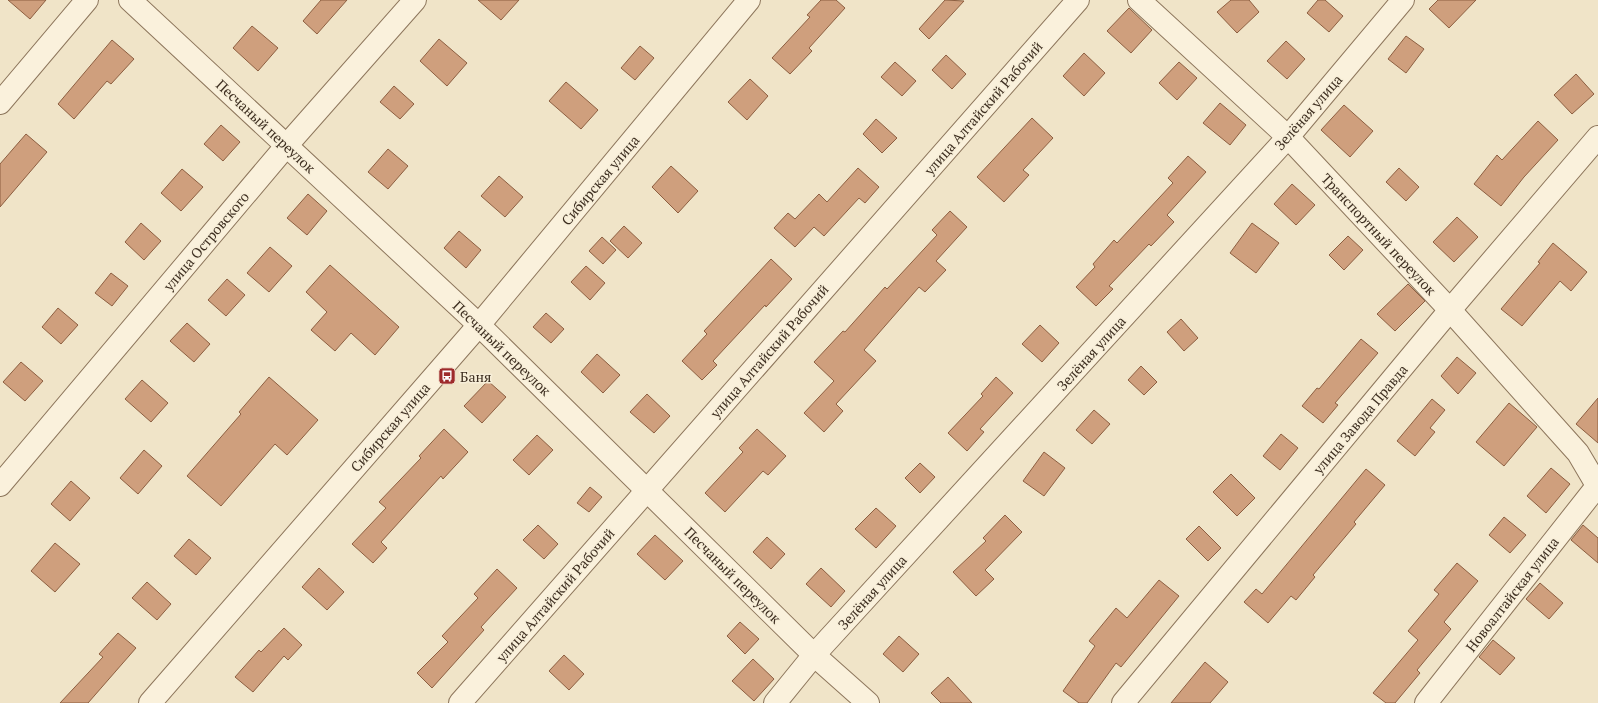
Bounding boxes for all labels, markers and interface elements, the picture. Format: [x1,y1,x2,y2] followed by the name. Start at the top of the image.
[919,37,1047,180] street label: улица Алтайский Рабочий
[1270,70,1346,154] street label: Зелёная улица
[212,75,320,177] street label: Песчаный переулок
[557,131,643,229] street label: Сибирская улица
[1317,169,1441,299] street label: Транспортный переулок
[158,187,253,295] street label: улица Островского
[705,280,833,423] street label: улица Алтайский Рабочий
[449,296,555,400] street label: Песчаный переулок
[1052,312,1130,394] street label: Зелёная улица
[1308,360,1412,479] street label: улица Завода Правда
[437,366,457,386] bus stop icon: Баня
[460,367,491,386] place label: Баня
[346,378,434,476] street label: Сибирская улица
[681,523,786,628] street label: Песчаный переулок
[491,524,619,667] street label: улица Алтайский Рабочий
[1461,533,1563,655] street label: Новоалтайская улица
[833,551,911,633] street label: Зелёная улица

